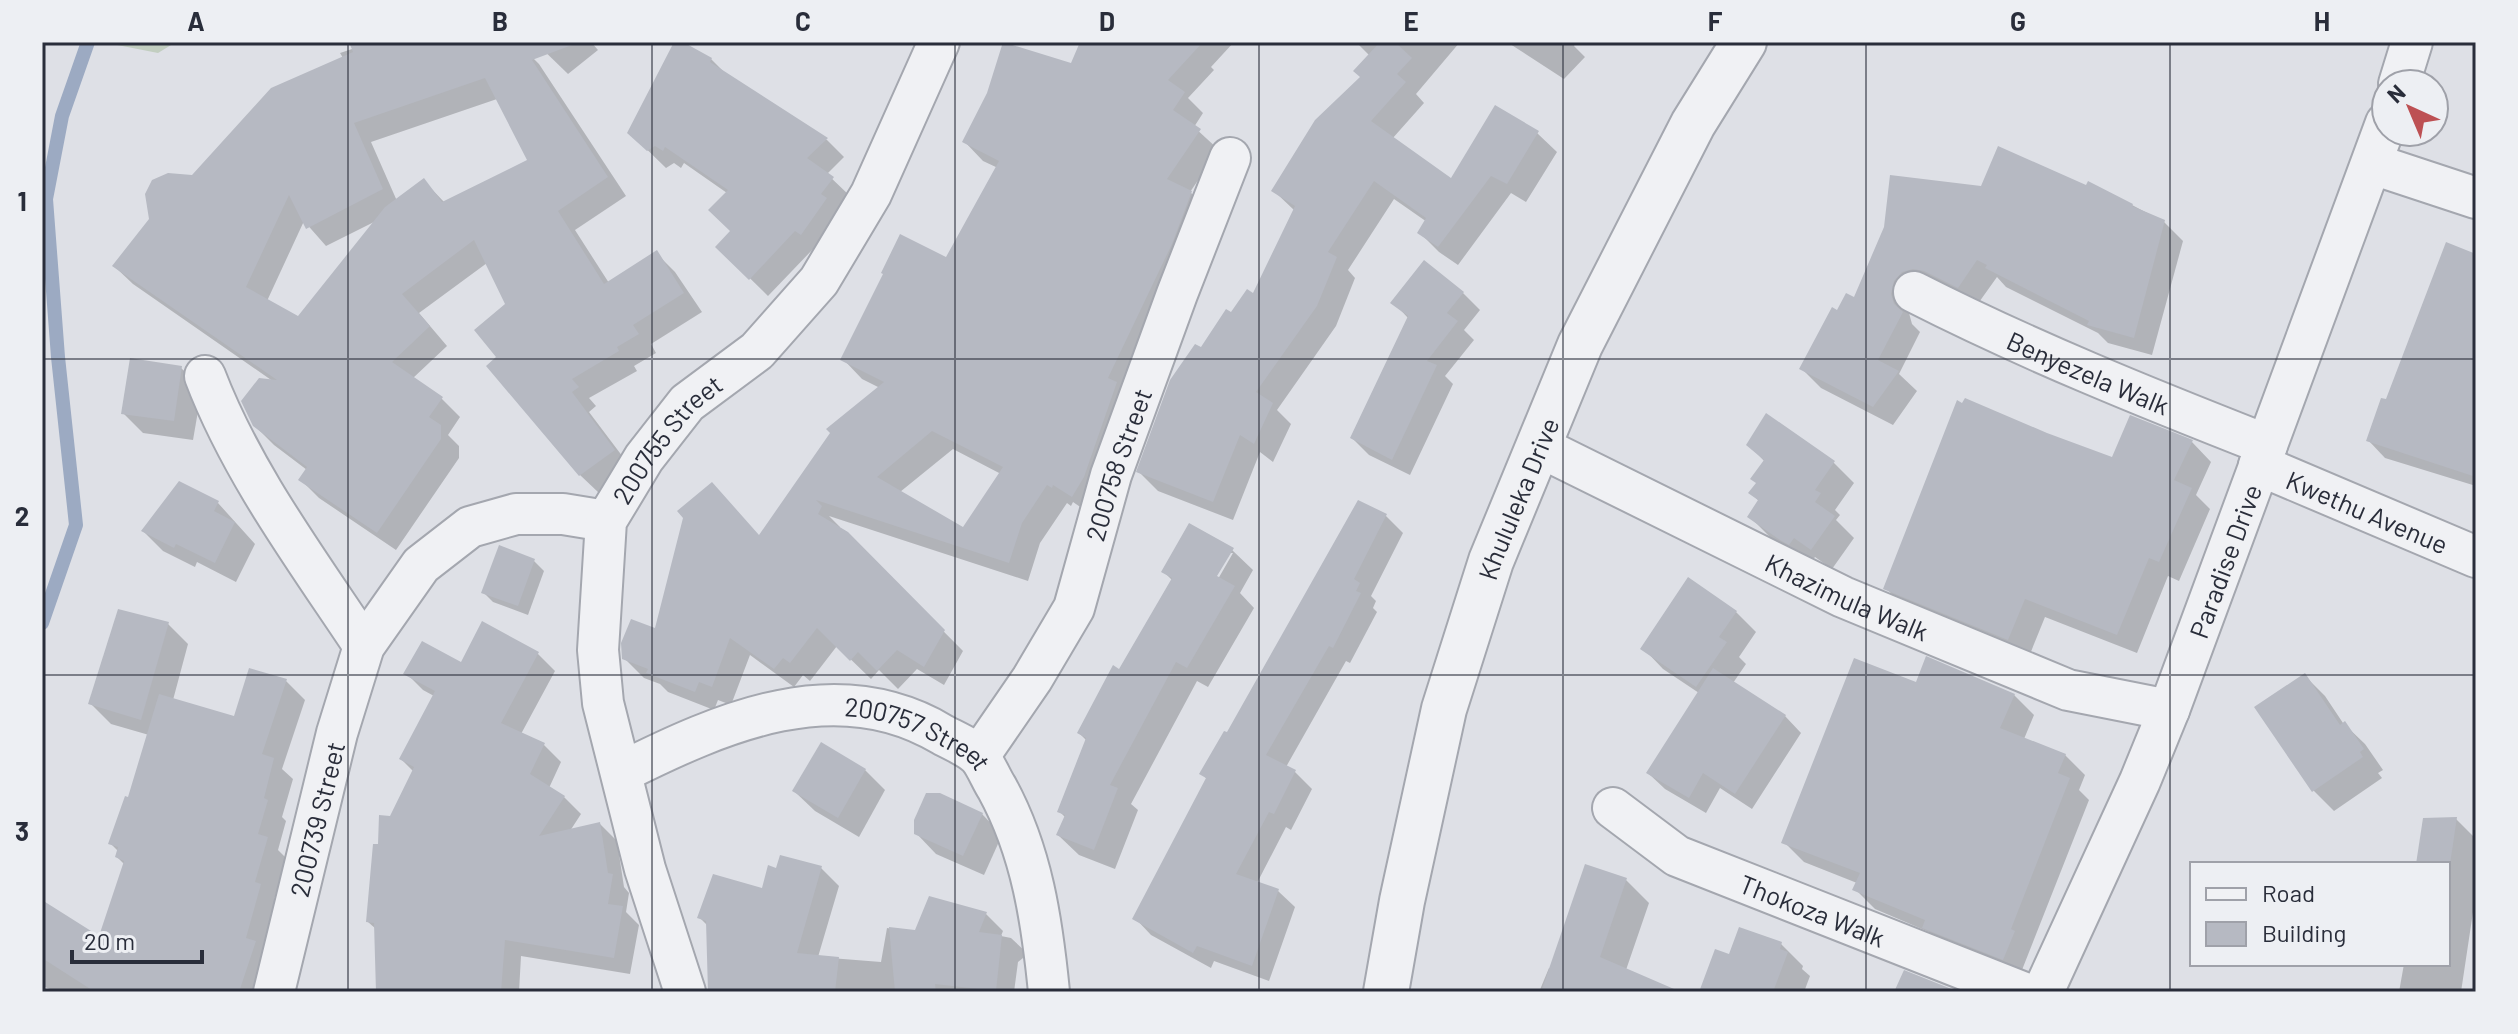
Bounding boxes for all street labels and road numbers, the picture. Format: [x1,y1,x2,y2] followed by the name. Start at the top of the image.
[2003,324,2174,420] street label: Benyezela Walk
[605,367,727,509] street label: 200755 Street
[1078,384,1157,544] street label: 200758 Street
[1471,413,1564,583] street label: Khululeka Drive
[2282,463,2453,559] street label: Kwethu Avenue
[2182,480,2267,642] street label: Paradise Drive
[1761,546,1933,646] street label: Khazimula Walk
[844,690,999,775] street label: 200757 Street
[282,738,350,900] street label: 200739 Street
[1736,867,1890,952] street label: Thokoza Walk

